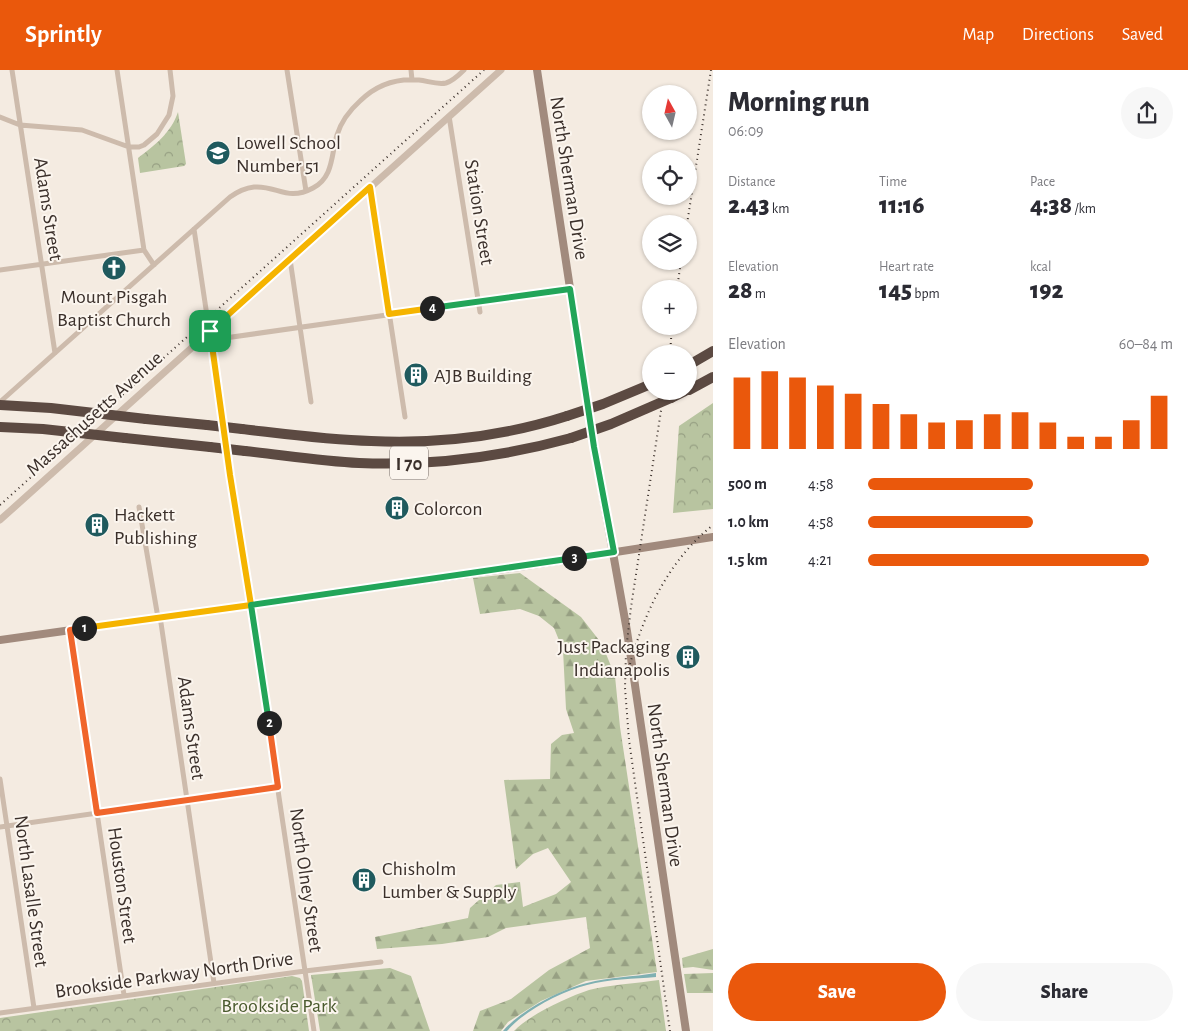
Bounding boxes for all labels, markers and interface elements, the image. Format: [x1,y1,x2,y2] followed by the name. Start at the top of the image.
[25,23,102,47] text: Sprintly
[963,26,994,44] text: Map
[1022,26,1094,44] text: Directions
[1122,26,1163,44] text: Saved
[642,85,698,140] north arrow
[642,85,697,400] map controls
[1121,87,1173,139] button: share
[728,89,870,117] text: Morning run
[546,95,592,261] street label: North Sherman Drive
[728,123,764,139] text: 06:09
[236,133,341,176] place label: Lowell School Number 51
[205,140,231,166] school or university icon: Lowell School Number 51
[642,150,697,205] button: locate
[30,156,66,263] street label: Adams Street
[461,158,497,267] street label: Station Street
[728,175,775,189] text: Distance
[879,175,907,189] text: Time
[1030,175,1055,189] text: Pace
[728,193,770,218] text: 2.43
[879,193,925,218] text: 11:16
[1030,193,1072,218] text: 4:38
[770,202,789,216] text: km
[1072,202,1096,216] text: /km
[642,215,697,270] button: layers
[101,255,127,281] church icon: Mount Pisgah Baptist Church
[728,260,779,274] text: Elevation
[879,260,934,274] text: Heart rate
[1030,260,1051,274] text: kcal
[728,278,753,303] text: 28
[879,278,912,303] text: 145
[1030,278,1063,303] text: 192
[642,280,697,335] button: +
[57,287,171,330] place label: Mount Pisgah Baptist Church
[753,287,766,301] text: m
[912,287,940,301] text: bpm
[420,296,444,320] pin: 4
[429,301,436,315] text: 4
[189,310,231,352] pin
[196,317,224,345] icon: arrive
[728,336,786,352] text: Elevation
[1119,336,1173,352] text: 60–84 m
[642,345,697,400] button: −
[23,348,167,480] street label: Massachusetts Avenue
[403,362,429,388] building icon: AJB Building
[434,366,532,386] place label: AJB Building
[390,446,428,479] road number: I 70
[728,476,767,492] text: 500 m
[808,476,834,492] text: 4:58
[384,495,410,521] building icon: Colorcon
[414,499,482,519] place label: Colorcon
[114,505,197,548] place label: Hackett Publishing
[84,512,110,538] building icon: Hackett Publishing
[728,514,769,530] text: 1.0 km
[808,514,834,530] text: 4:58
[562,546,586,570] pin: 3
[571,551,578,565] text: 3
[728,552,768,568] text: 1.5 km
[808,552,832,568] text: 4:21
[72,616,96,640] pin: 1
[82,621,87,635] text: 1
[557,637,670,680] place label: Just Packaging Indianapolis
[675,644,701,670] building icon: Just Packaging Indianapolis
[174,675,208,782] street label: Adams Street
[644,702,686,868] street label: North Sherman Drive
[256,710,282,736] pin: 2
[266,716,273,730] text: 2
[286,807,326,954] street label: North Olney Street
[10,814,52,969] street label: North Lasalle Street
[104,826,140,945] street label: Houston Street
[382,859,517,902] place label: Chisholm Lumber & Supply
[351,867,377,893] building icon: Chisholm Lumber & Supply
[54,948,295,1002] street label: Brookside Parkway North Drive
[728,963,946,1021] button: Save
[956,963,1173,1021] button: Share
[221,996,337,1016] park label: Brookside Park

